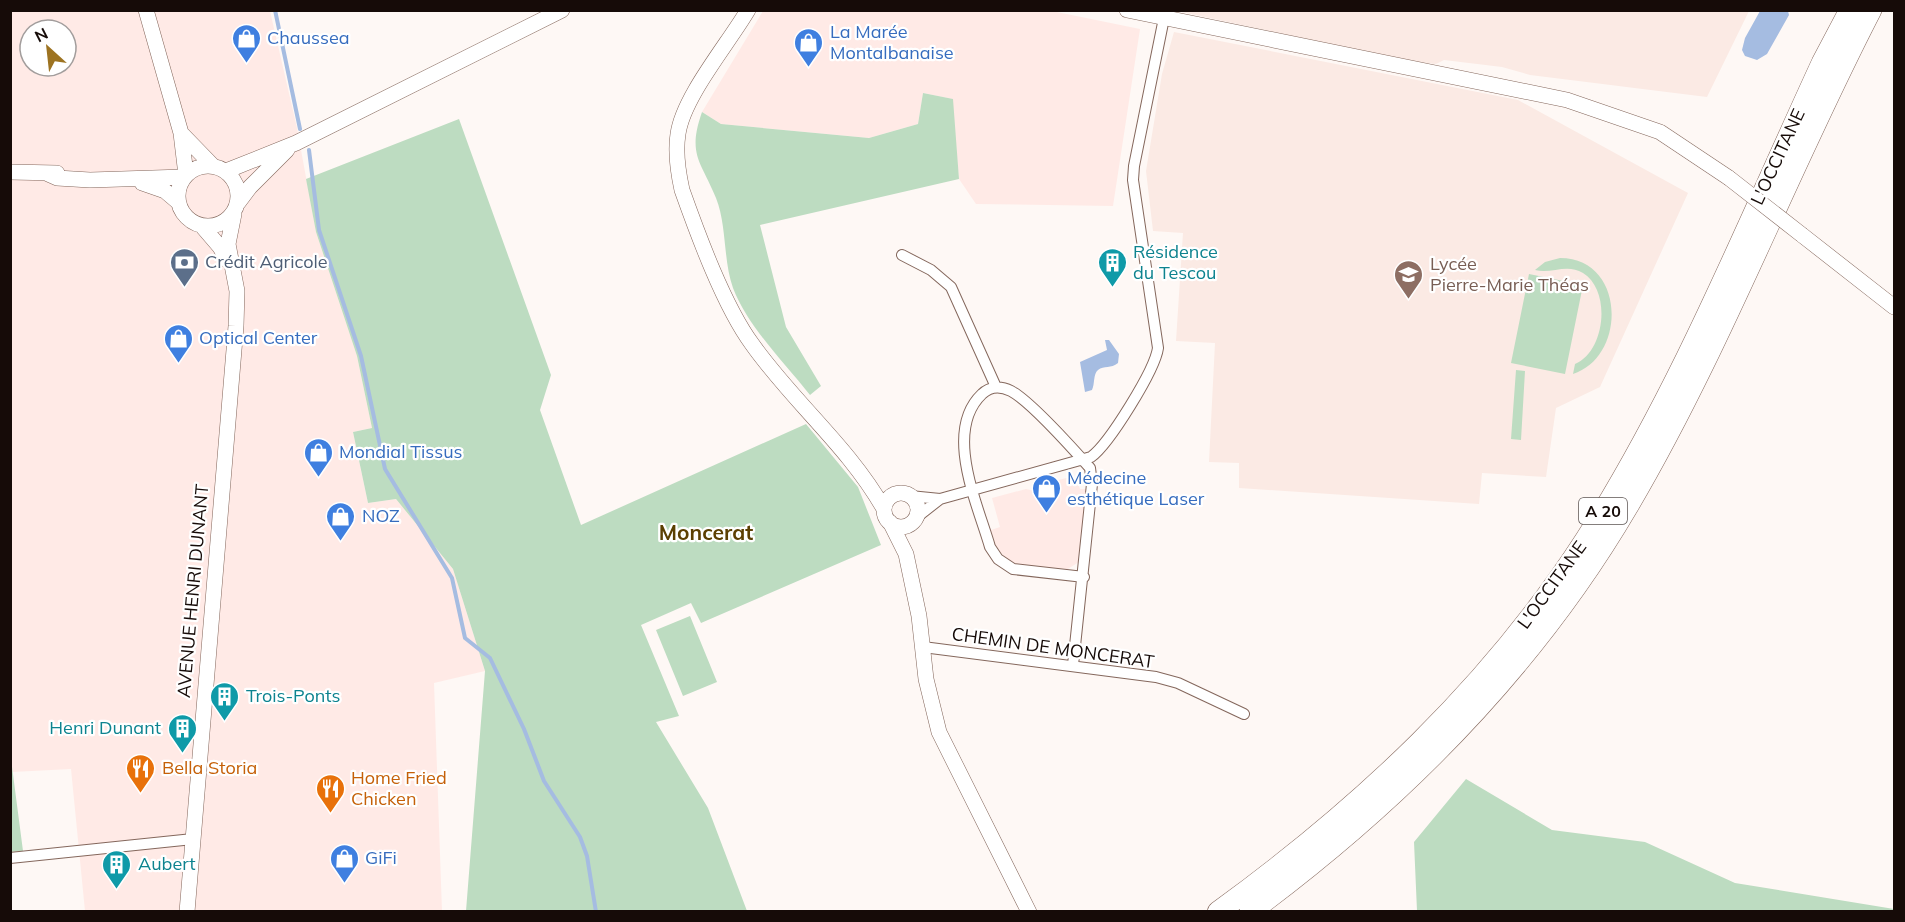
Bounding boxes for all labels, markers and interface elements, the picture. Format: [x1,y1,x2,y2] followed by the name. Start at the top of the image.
[18,18,78,78] north arrow
[830,20,954,64] place label: La Marée Montalbanaise
[230,22,262,64] shop icon: Chaussea
[31,23,51,46] text: N
[267,26,350,49] place label: Chaussea
[793,26,825,68] shop icon: La Marée Montalbanaise
[1745,105,1810,208] street label: L'OCCITANE
[1133,240,1218,284] place label: Résidence du Tescou
[168,246,200,288] bank icon: Crédit Agricole
[1096,246,1128,288] building icon: Résidence du Tescou
[205,250,328,273] place label: Crédit Agricole
[1430,252,1589,296] place label: Lycée Pierre-Marie Théas
[1393,258,1425,300] school or university icon: Lycée Pierre-Marie Théas
[162,322,194,364] shop icon: Optical Center
[199,326,318,349] place label: Optical Center
[302,436,334,478] shop icon: Mondial Tissus
[339,440,463,463] place label: Mondial Tissus
[1067,466,1205,510] place label: Médecine esthétique Laser
[1030,472,1062,514] shop icon: Médecine esthétique Laser
[172,483,213,699] street label: AVENUE HENRI DUNANT
[1579,498,1627,524] road number: A 20
[325,500,357,542] shop icon: NOZ
[362,504,400,527] place label: NOZ
[659,519,753,545] district label: Moncerat
[1512,536,1591,633] street label: L'OCCITANE
[950,622,1156,673] street label: CHEMIN DE MONCERAT
[209,680,241,722] building icon: Trois-Ponts
[246,684,341,707] place label: Trois-Ponts
[166,712,198,754] building icon: Henri Dunant
[49,716,161,739] place label: Henri Dunant
[125,752,157,794] restaurant icon: Bella Storia
[162,756,257,779] place label: Bella Storia
[351,766,447,810] place label: Home Fried Chicken
[314,772,346,814] restaurant icon: Home Fried Chicken
[328,842,360,884] shop icon: GiFi
[365,846,397,869] place label: GiFi
[101,848,133,890] building icon: Aubert
[138,852,196,875] place label: Aubert

